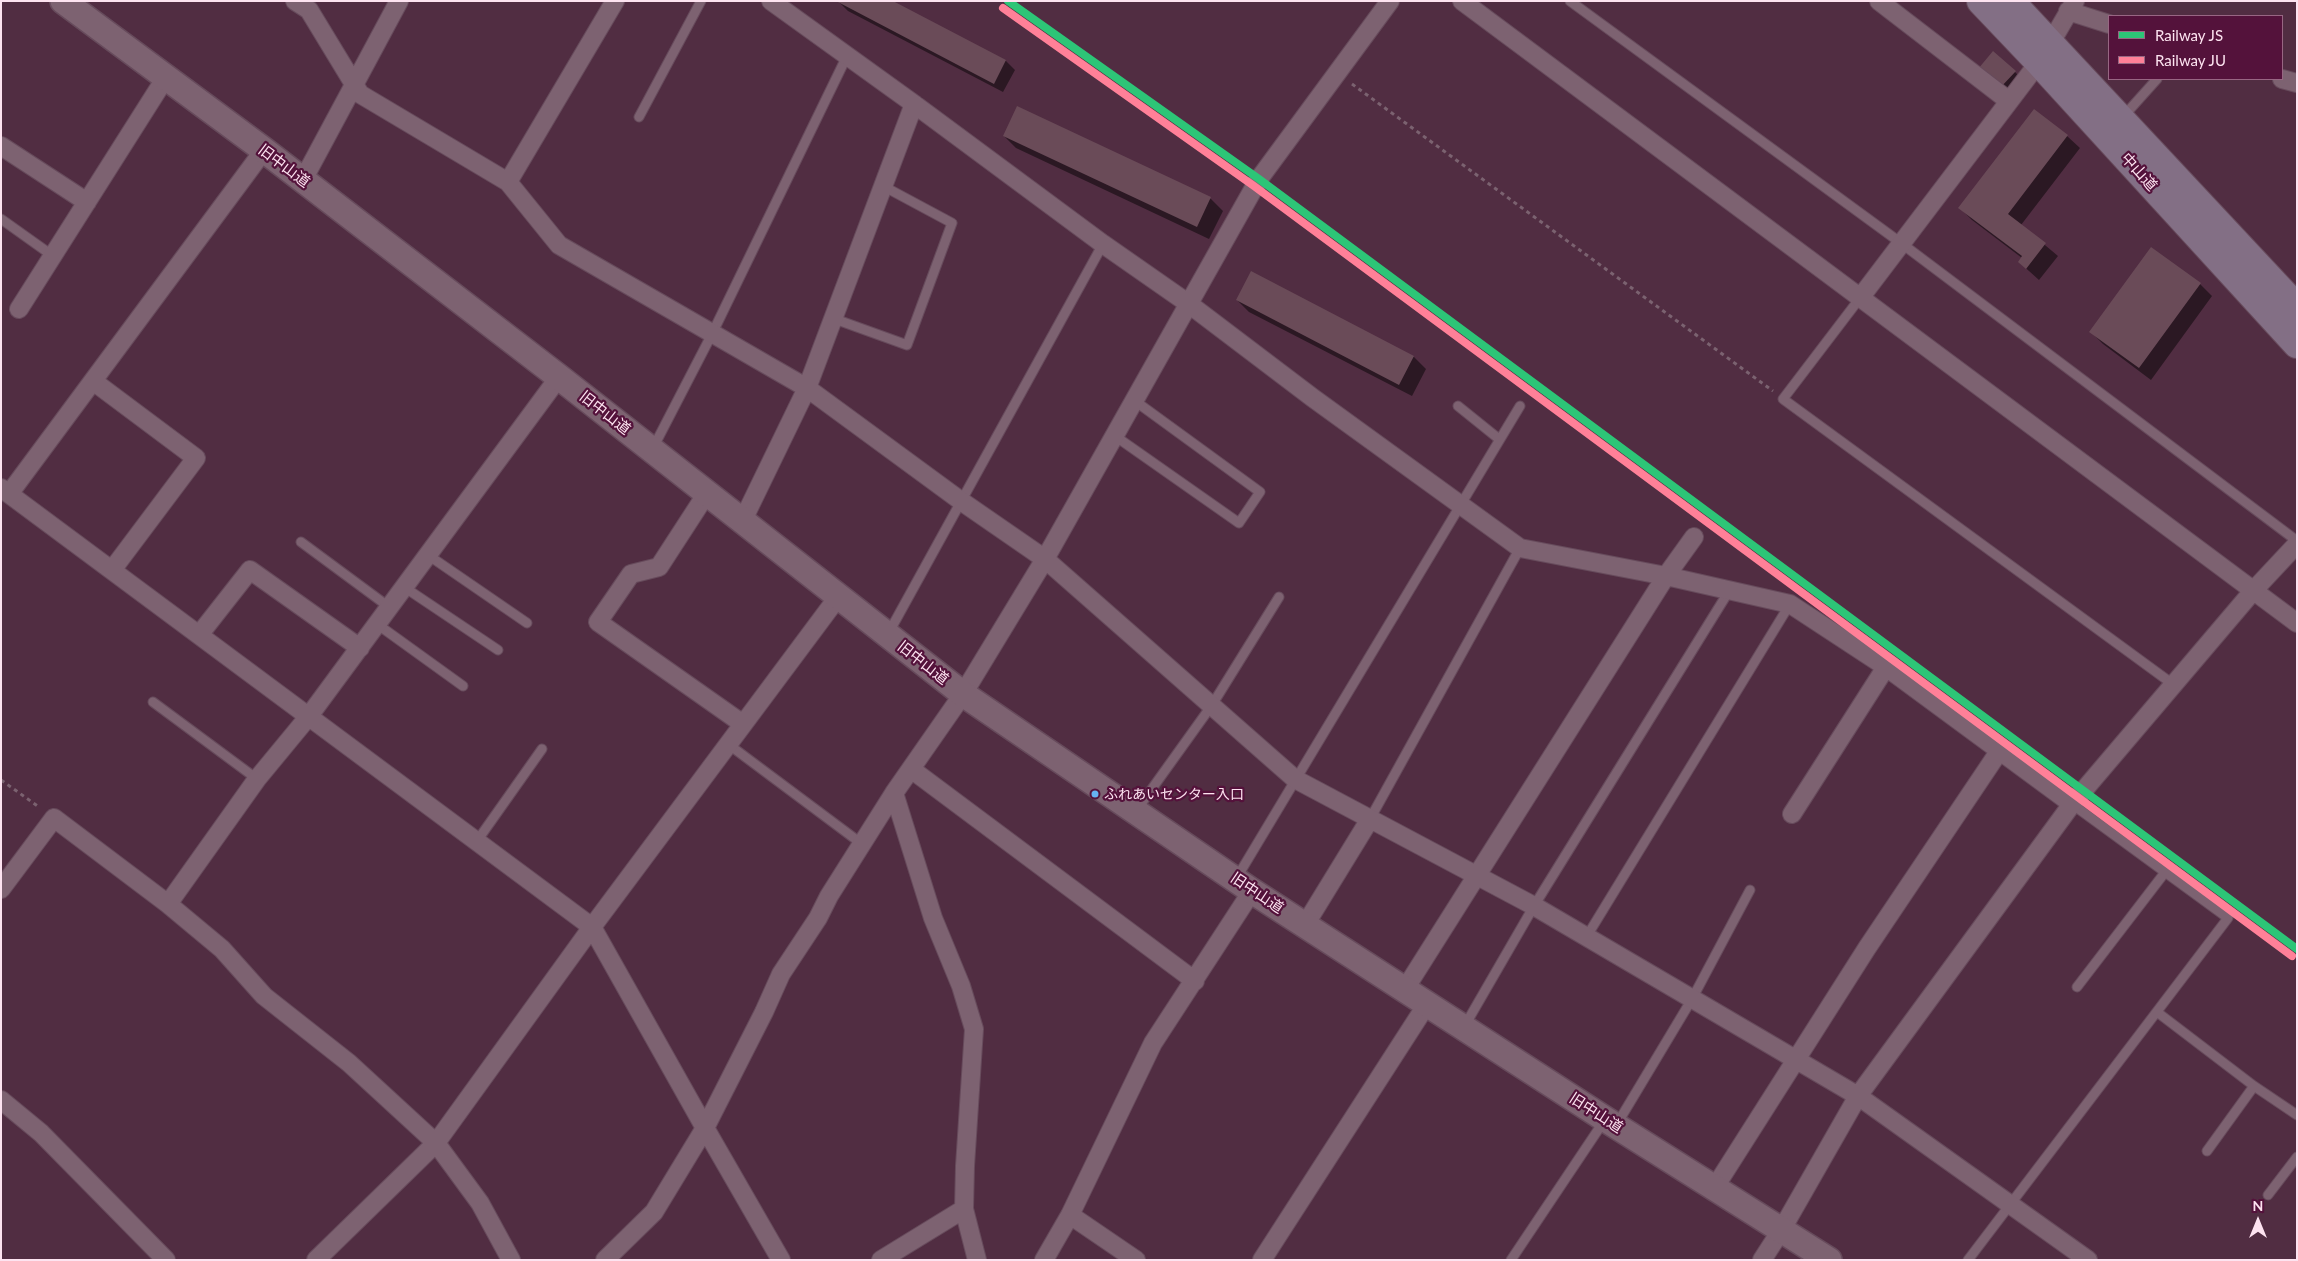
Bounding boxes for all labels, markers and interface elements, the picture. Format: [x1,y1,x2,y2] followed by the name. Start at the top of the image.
[2108,15,2283,80] legend
[2155,26,2223,44] text: Railway JS
[2155,51,2226,69] text: Railway JU
[255,141,313,191] street label: 旧中山道
[2117,149,2161,195] street label: 中山道
[576,387,634,439] street label: 旧中山道
[894,637,952,689] street label: 旧中山道
[1104,786,1244,802] place label: ふれあいセンター入口
[1090,789,1100,799] marker: ふれあいセンター入口
[1227,869,1287,917] street label: 旧中山道
[1566,1089,1626,1137] street label: 旧中山道
[2233,1196,2283,1246] north arrow
[2253,1197,2263,1214] text: N

